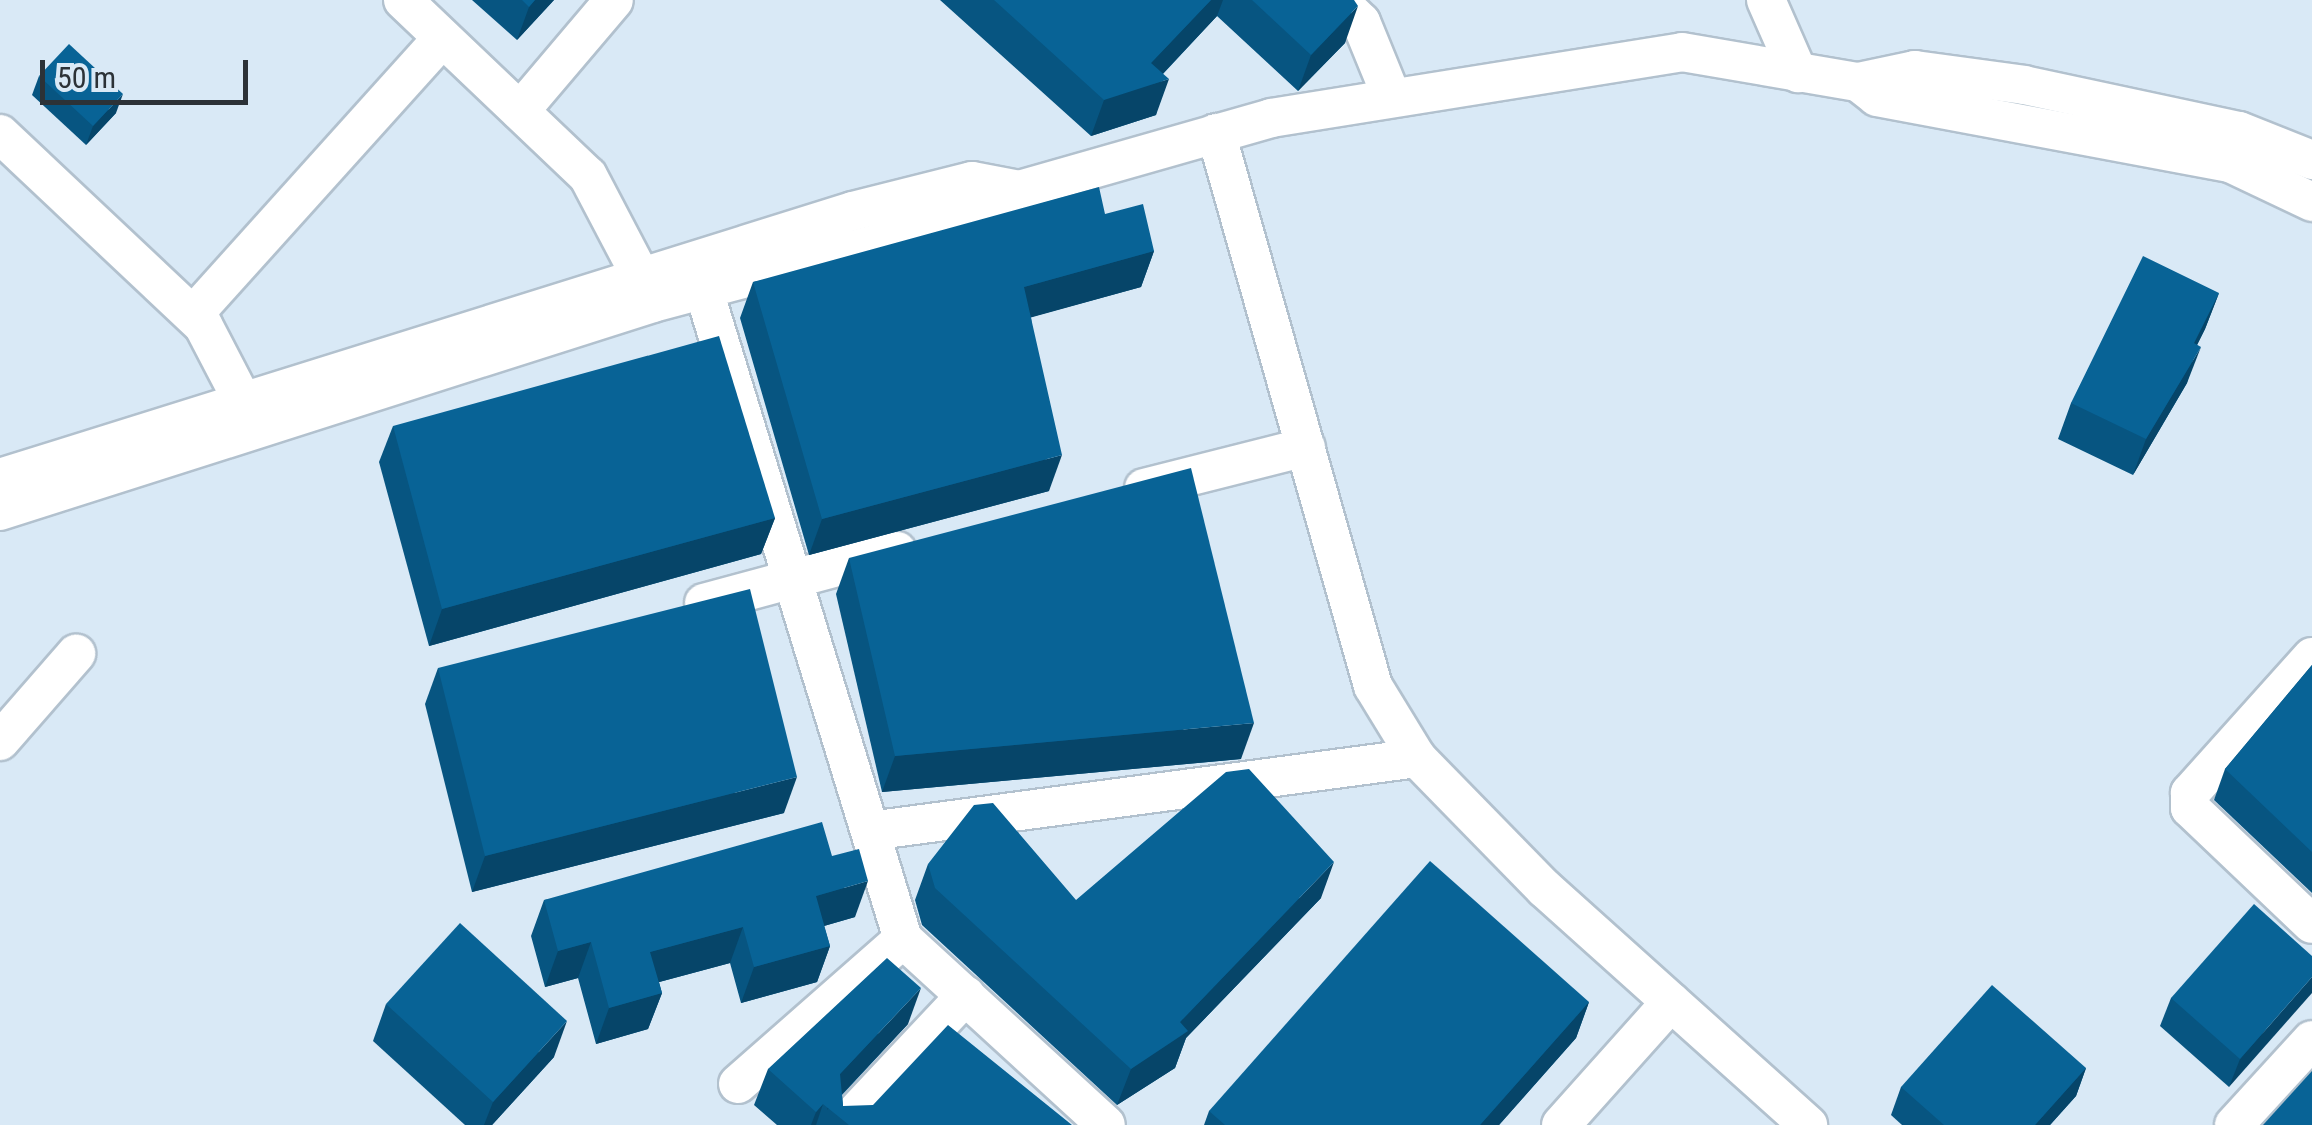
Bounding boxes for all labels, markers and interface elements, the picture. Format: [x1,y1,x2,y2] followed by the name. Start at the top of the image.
[45,40,252,102] scale bar
[57,60,116,95] text: 50 m

